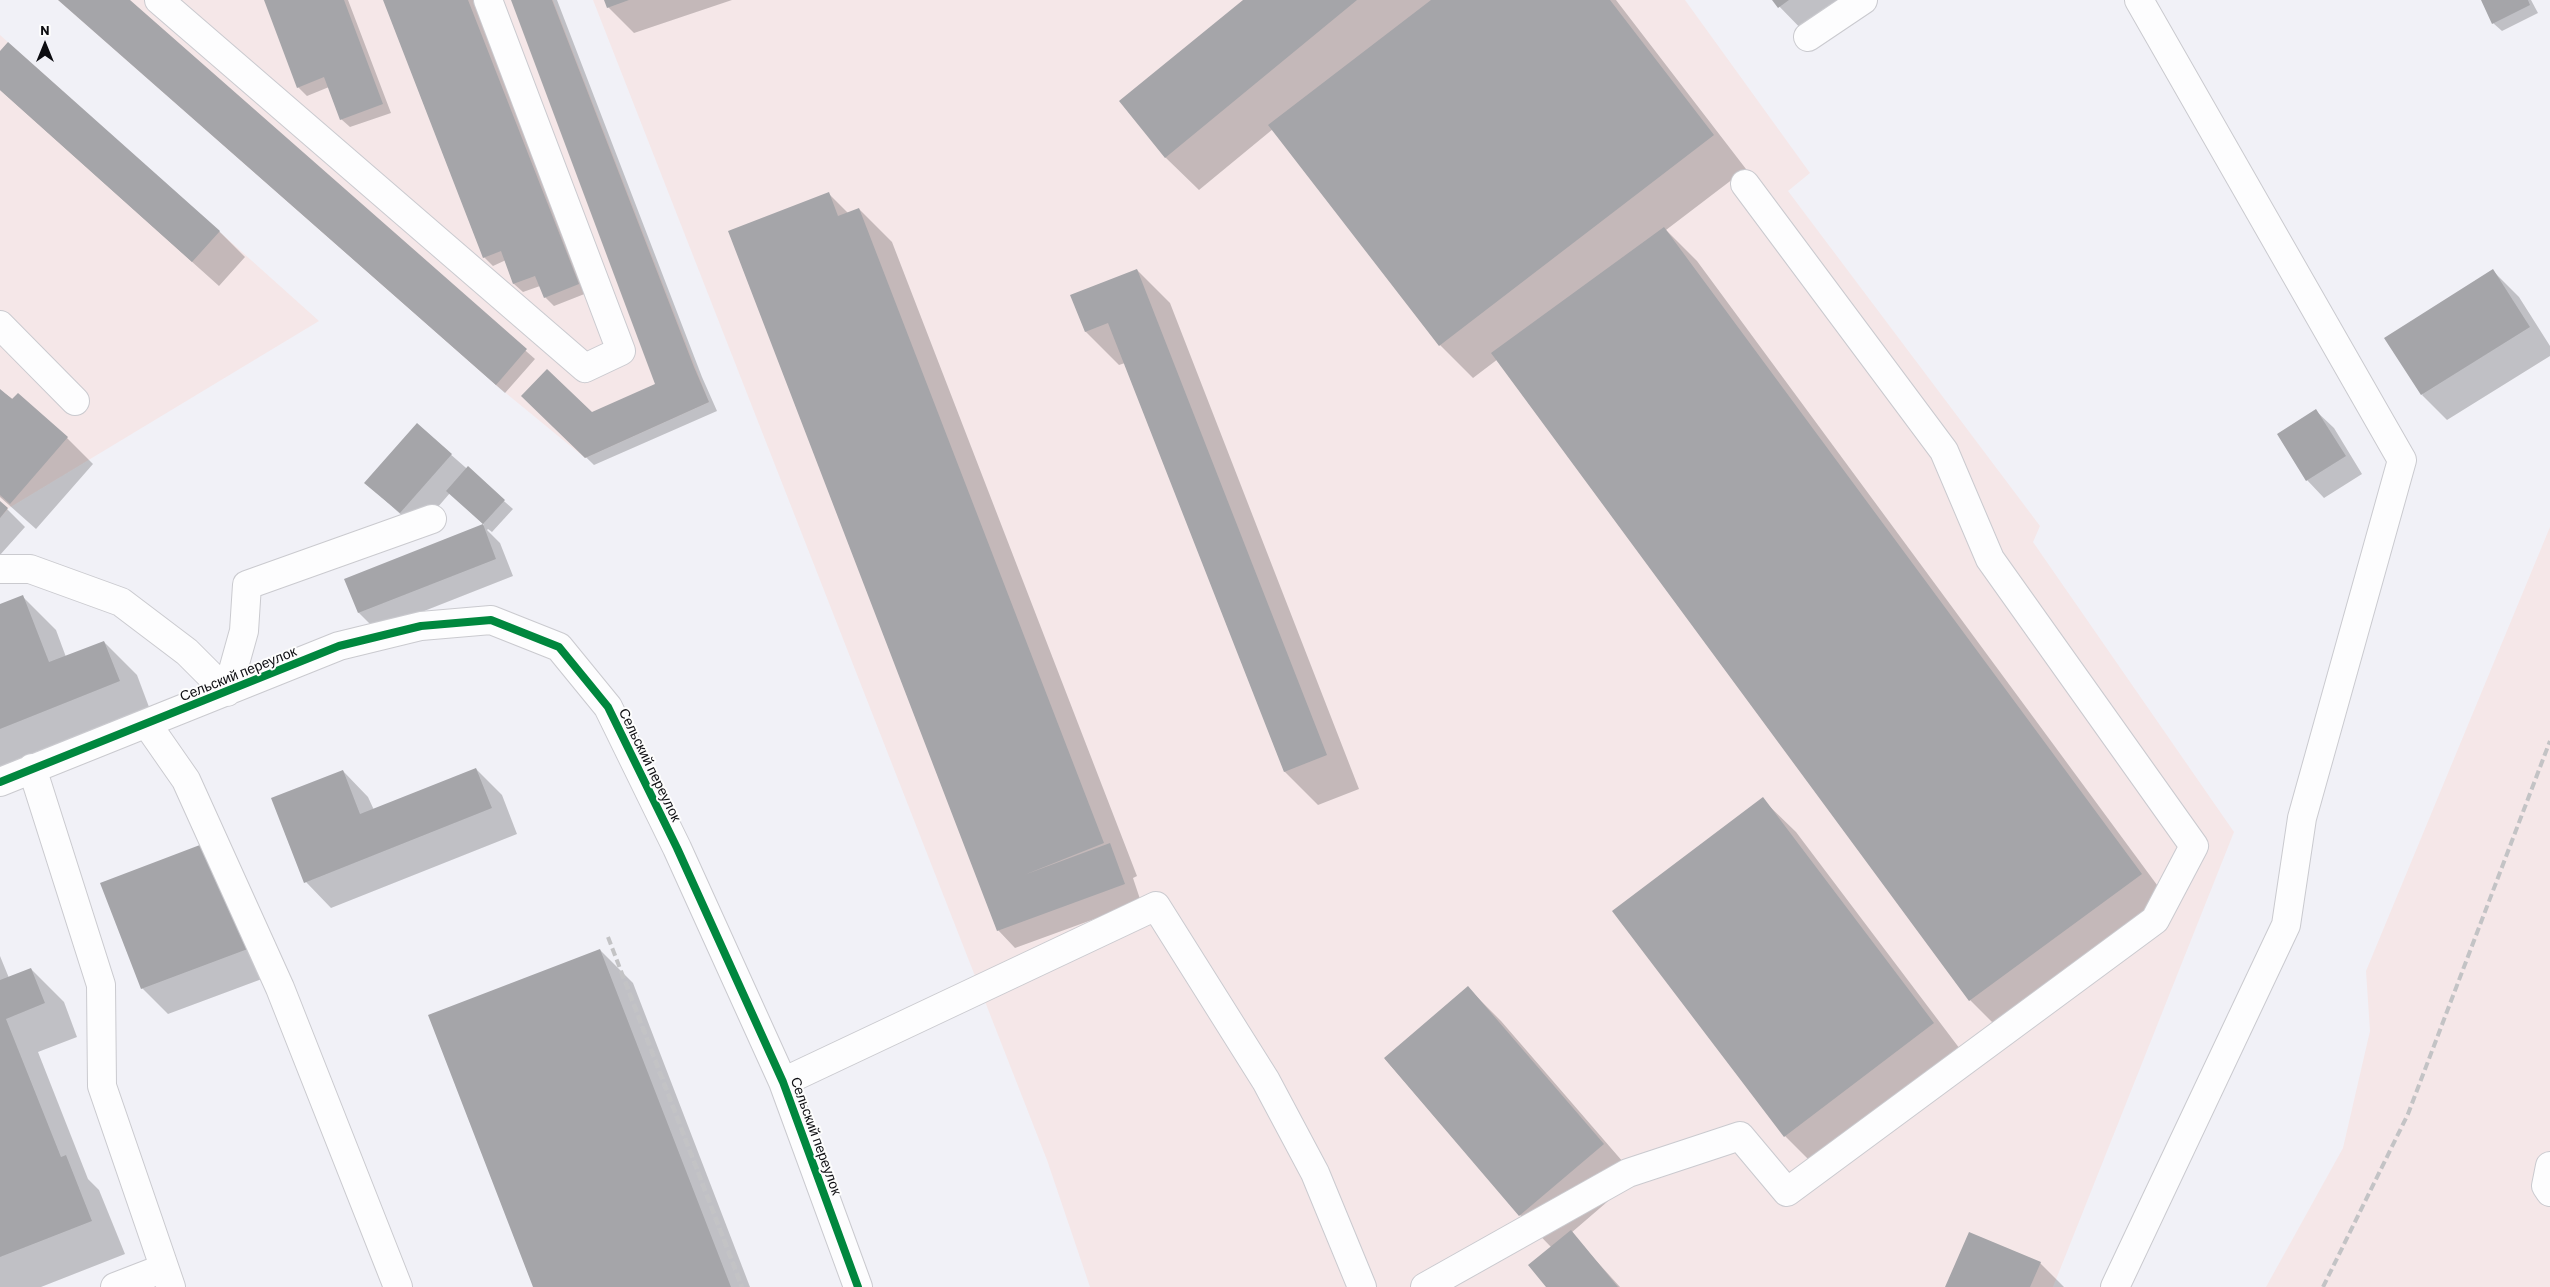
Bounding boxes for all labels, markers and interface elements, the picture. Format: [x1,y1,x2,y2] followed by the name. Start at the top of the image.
[20,20,70,70] north arrow
[40,21,50,38] text: N
[177,643,299,705] street label: Сельский переулок
[615,706,685,824] street label: Сельский переулок
[787,1075,845,1197] street label: Сельский переулок

